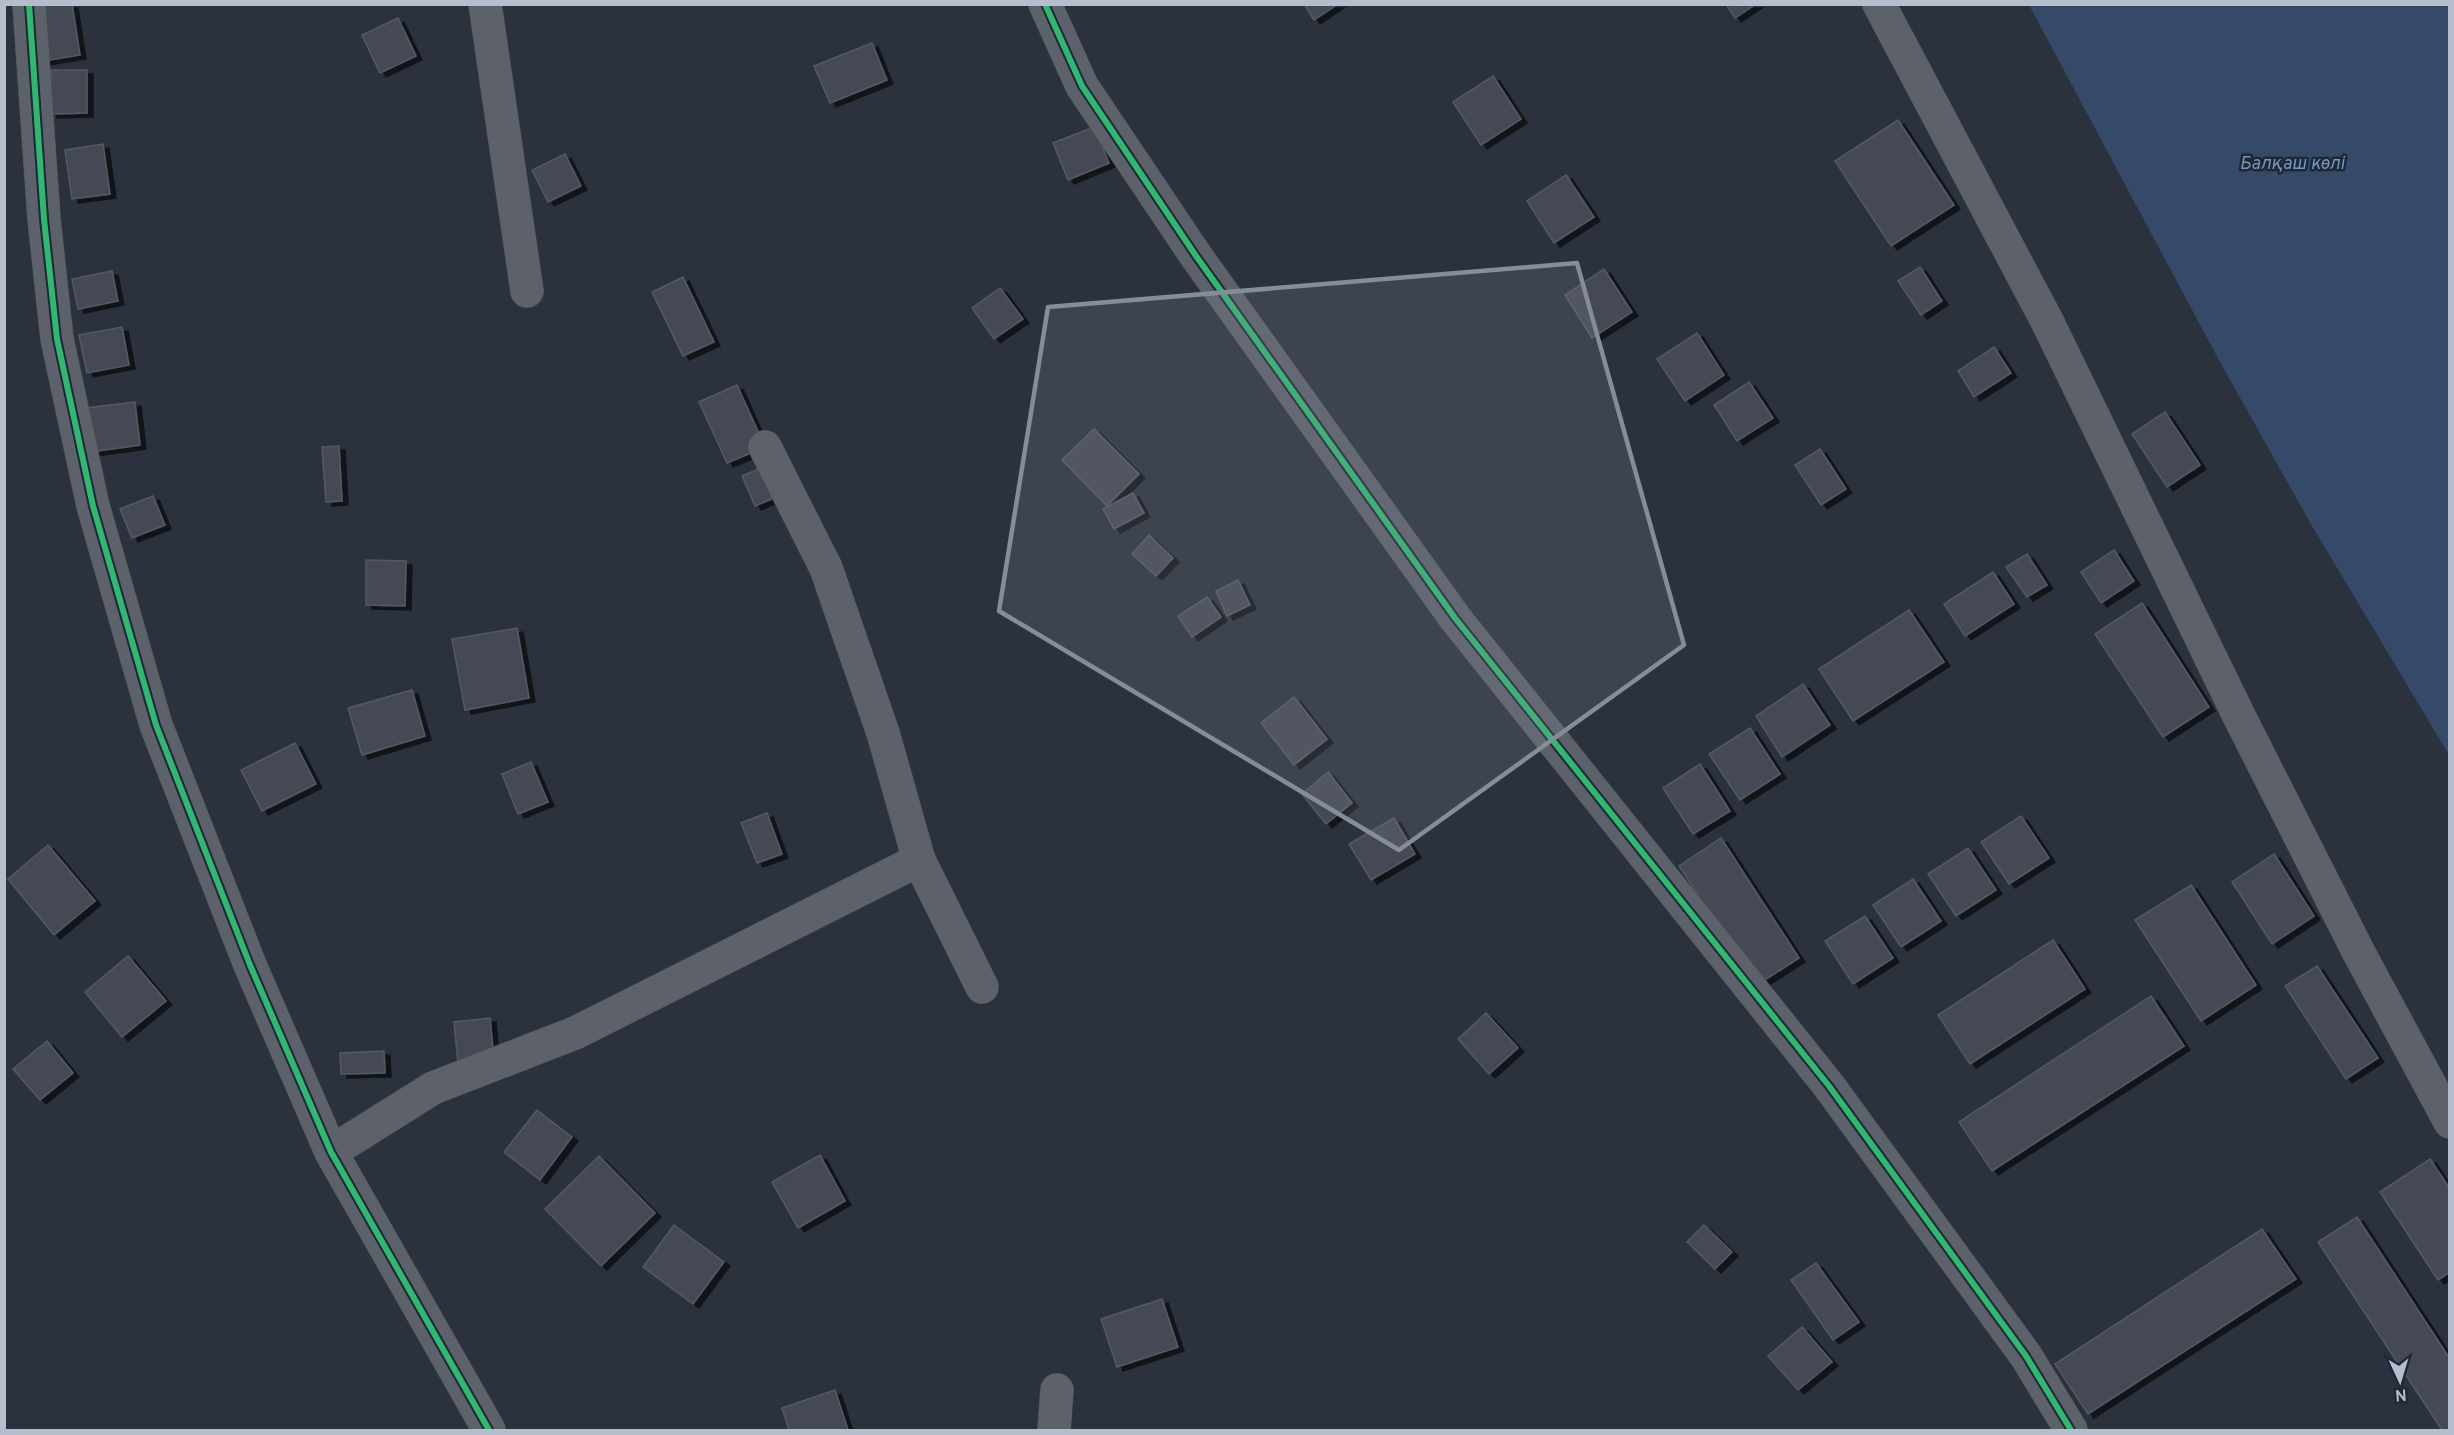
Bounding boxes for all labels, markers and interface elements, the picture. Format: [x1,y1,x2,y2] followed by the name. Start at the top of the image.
[2240,153,2346,176] water label: Балқаш көлі
[2370,1351,2430,1411] north arrow
[2394,1384,2407,1404] text: N

